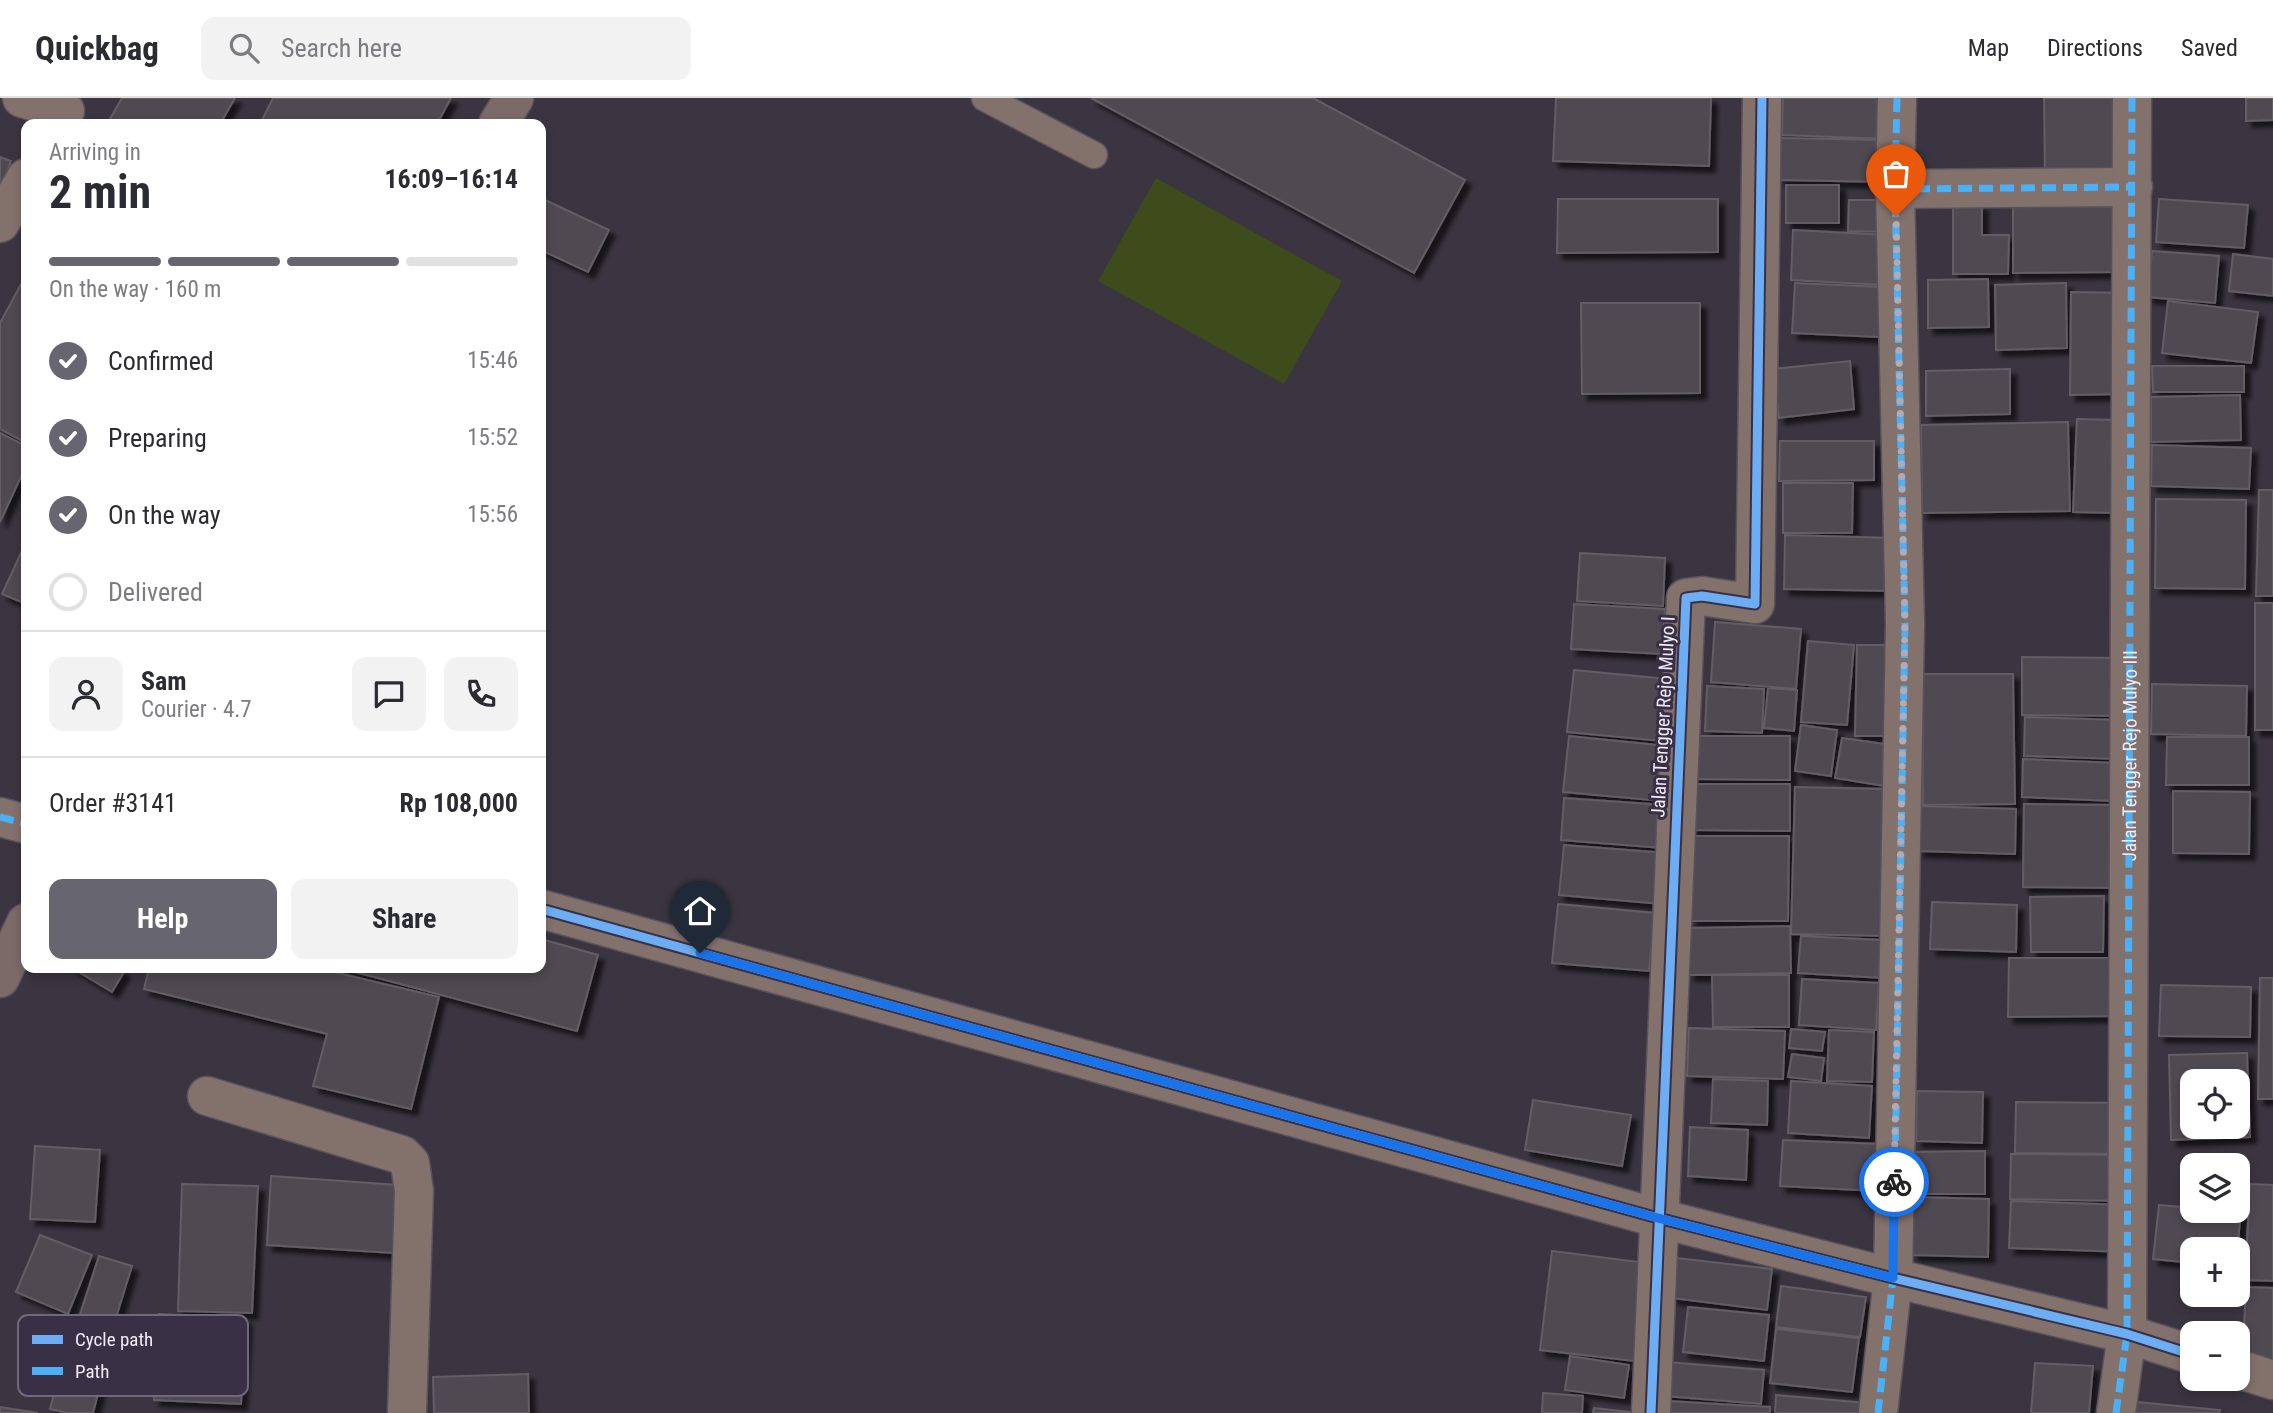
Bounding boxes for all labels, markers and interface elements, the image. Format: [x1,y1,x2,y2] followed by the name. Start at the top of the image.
[201,17,691,80] search box
[35,29,159,68] text: Quickbag
[225,29,263,67] icon: search
[281,33,402,63] text: Search here
[1968,34,2009,62] text: Map
[2047,34,2143,62] text: Directions
[2181,34,2238,62] text: Saved
[49,139,141,166] text: Arriving in
[1866,144,1926,216] pin
[1877,155,1915,193] icon: bag
[384,164,518,194] text: 16:09–16:14
[49,165,151,219] text: 2 min
[49,276,221,303] text: On the way · 160 m
[49,342,87,380] icon: check
[108,346,214,376] text: Confirmed
[467,347,518,374] text: 15:46
[49,419,87,457] icon: check
[108,423,207,453] text: Preparing
[467,424,518,451] text: 15:52
[49,496,87,534] icon: check
[108,500,221,530] text: On the way
[467,501,518,528] text: 15:56
[108,577,203,607] text: Delivered
[1646,616,1680,818] street label: Jalan Tengger Rejo Mulyo I
[2117,650,2141,861] street label: Jalan Tengger Rejo Mulyo III
[49,657,123,731] button: person
[352,657,426,731] button: chat
[444,657,518,731] button: phone
[141,666,187,696] text: Sam
[141,696,252,723] text: Courier · 4.7
[49,788,177,818] text: Order #3141
[400,788,518,818] text: Rp 108,000
[49,879,277,959] button: Help
[291,879,518,959] button: Share
[670,881,730,953] pin
[681,892,719,930] icon: home
[2180,1069,2250,1391] map controls
[2180,1069,2250,1139] button: locate
[1859,1147,1929,1217] courier
[2180,1153,2250,1223] button: layers
[1875,1163,1913,1201] icon: bike
[2180,1237,2250,1307] button: +
[18,1315,248,1396] legend
[2180,1321,2250,1391] button: −
[75,1328,153,1351] text: Cycle path
[75,1360,109,1383] text: Path

